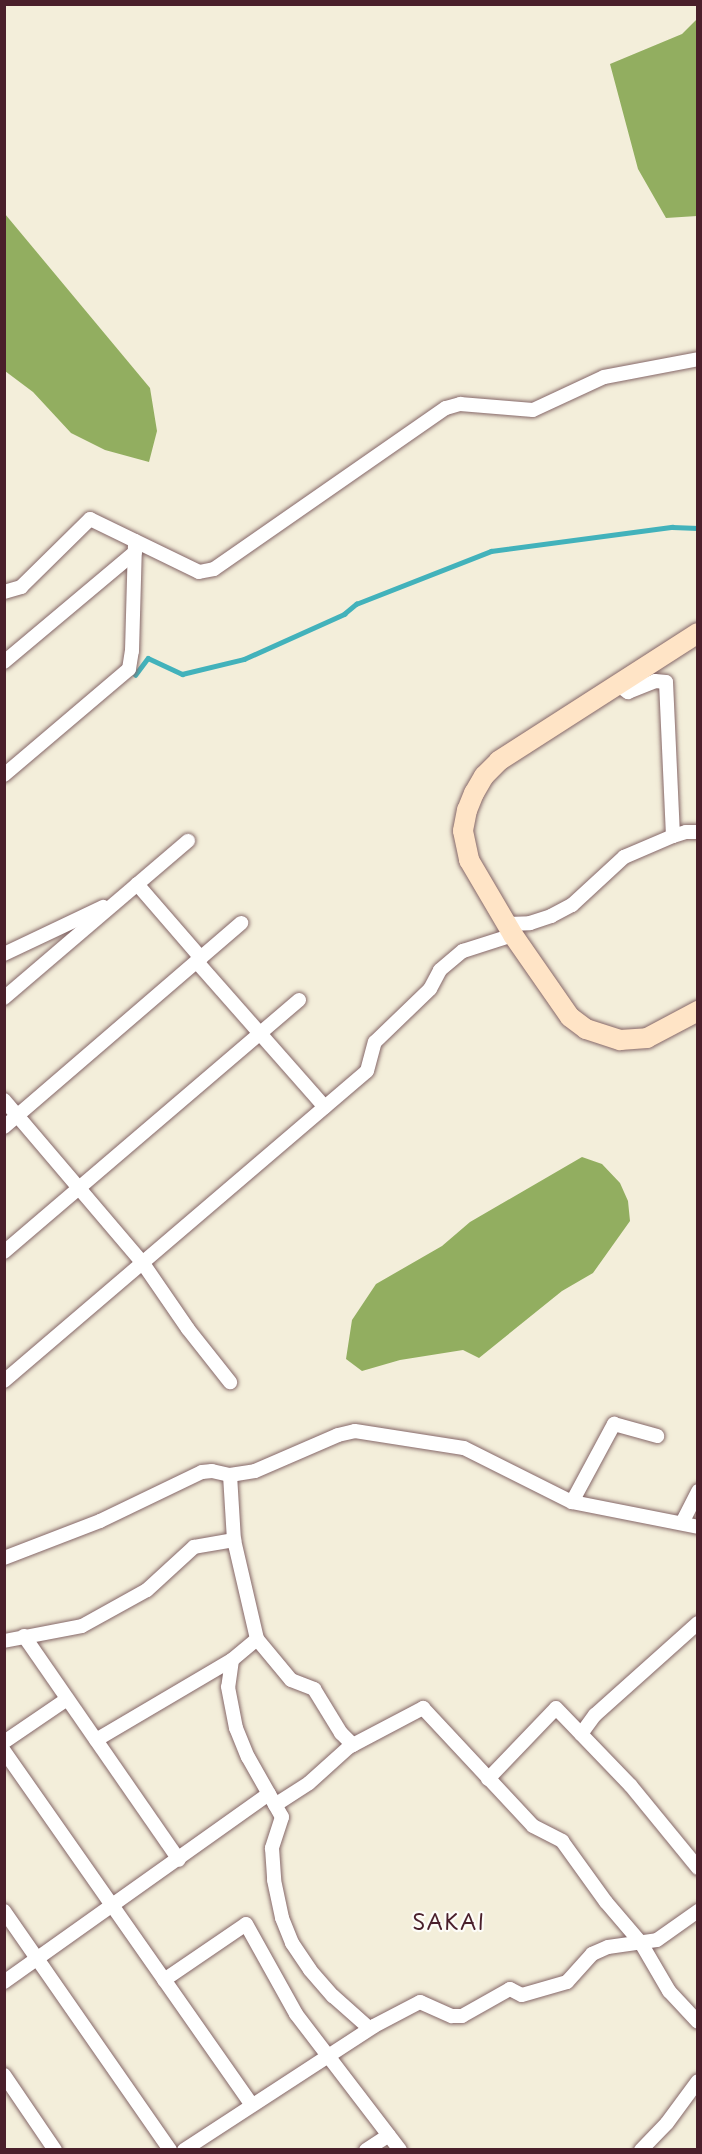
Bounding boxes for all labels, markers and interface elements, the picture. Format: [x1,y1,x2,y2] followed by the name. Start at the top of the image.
[411,1908,487,1934] district label: SAKAI

